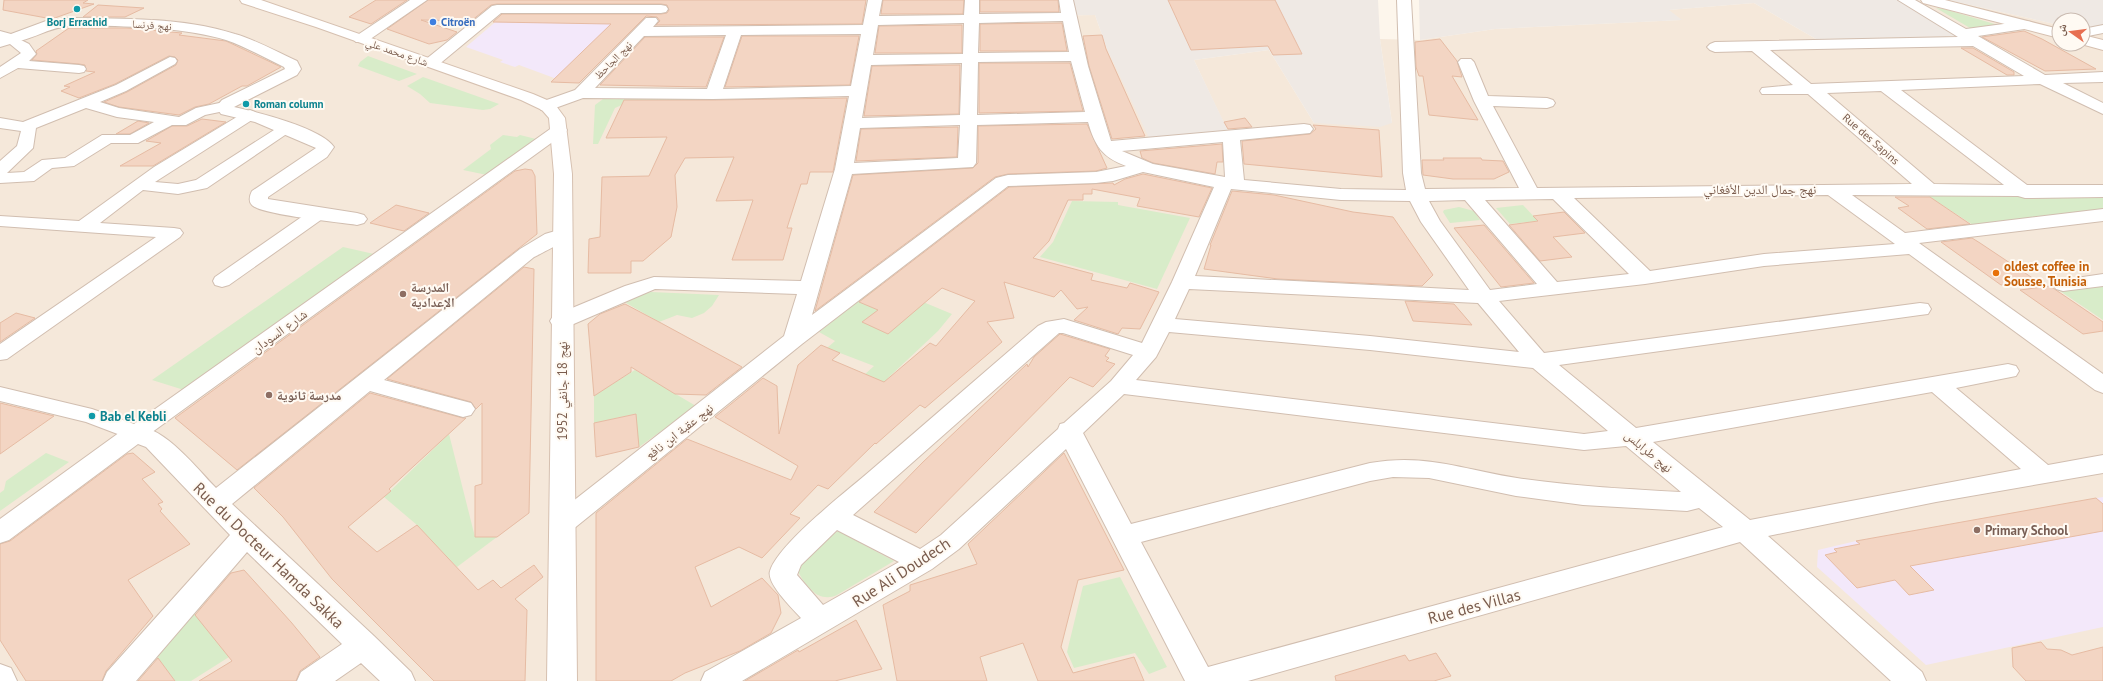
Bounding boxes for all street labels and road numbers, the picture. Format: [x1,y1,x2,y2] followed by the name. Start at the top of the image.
[132,17,172,33] street label: نهج فرنسا
[364,35,430,71] street label: شارع محمد علي
[591,38,635,82] street label: نهج الجاحظ
[1840,110,1903,168] street label: Rue des Sapins
[1704,181,1816,200] street label: نهج جمال الدين الأفغاني
[248,305,311,358] street label: شارع السودان
[554,341,573,441] street label: نهج 18 جانفي 1952
[642,400,717,464] street label: نهج عقبة ابن نافع
[1621,426,1676,477] street label: نهج طرابلس
[189,478,349,632] street label: Rue du Docteur Hamda Sakka
[848,533,954,611] street label: Rue Ali Doudech
[1426,584,1523,628] street label: Rue des Villas

